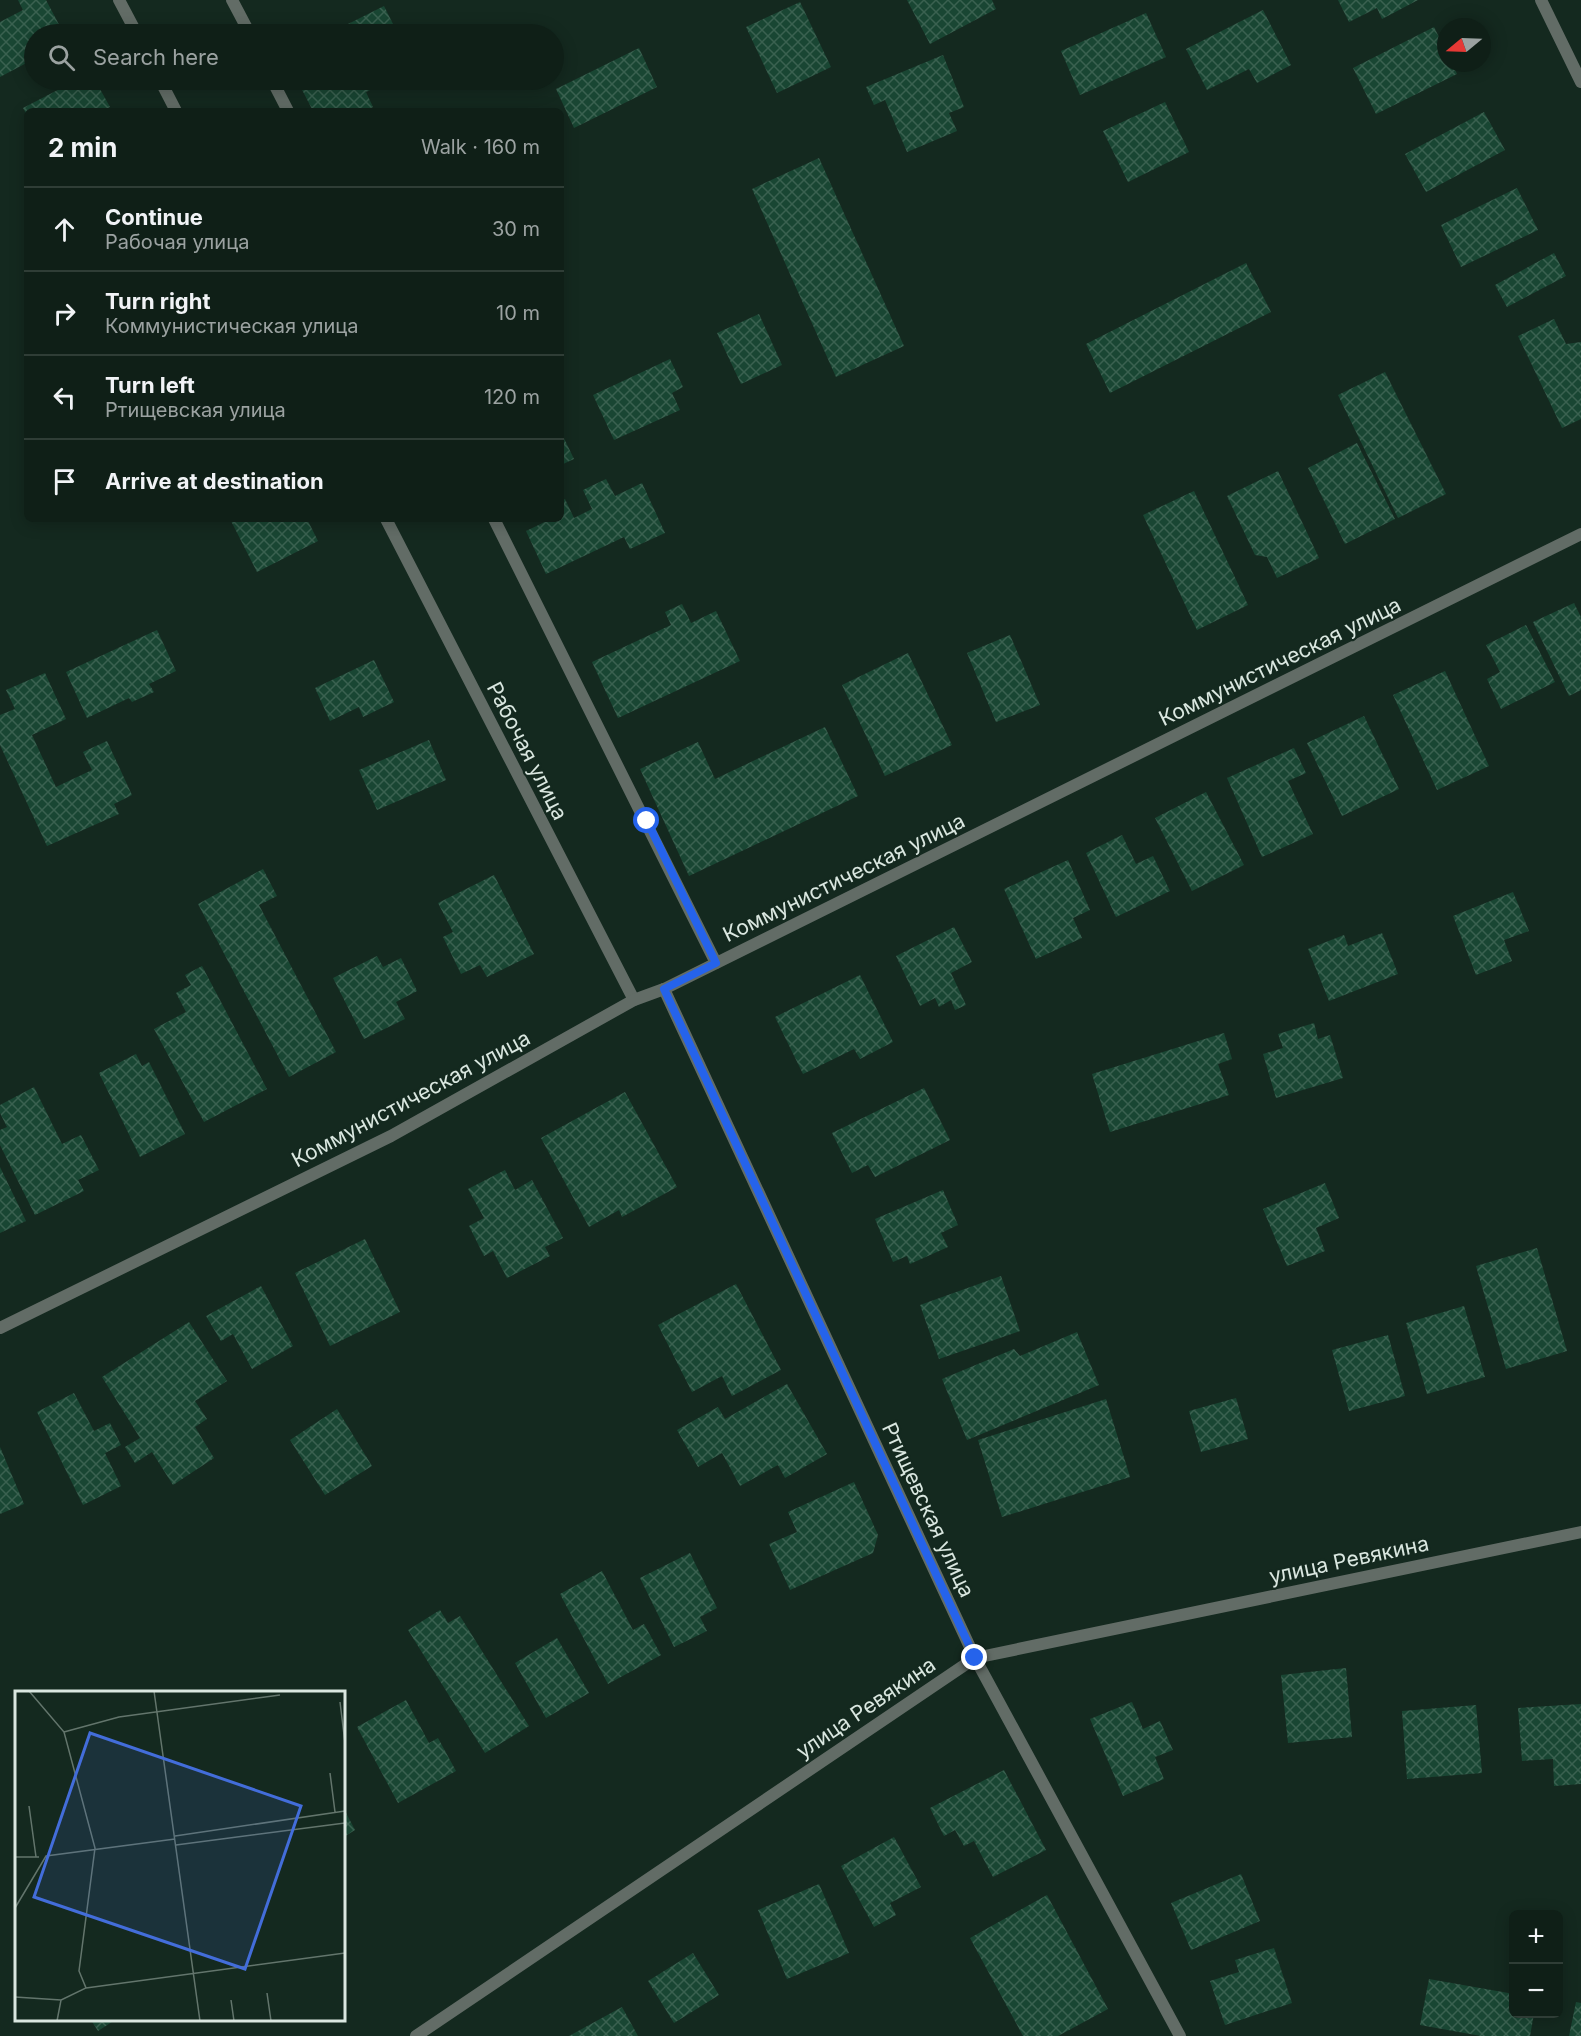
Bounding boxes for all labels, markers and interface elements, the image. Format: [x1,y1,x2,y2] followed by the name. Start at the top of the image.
[1437,18,1491,72] north arrow
[24,24,564,90] search box
[45,41,78,74] icon: search
[93,44,219,70] text: Search here
[48,132,118,163] text: 2 min
[421,135,540,159] text: Walk · 160 m
[105,204,203,230] text: Continue
[48,213,81,246] icon: ahead
[492,217,540,241] text: 30 m
[105,230,249,254] text: Рабочая улица
[105,288,211,314] text: Turn right
[48,297,81,330] icon: right
[496,301,540,325] text: 10 m
[105,314,358,338] text: Коммунистическая улица
[105,372,195,398] text: Turn left
[48,381,81,414] icon: left
[484,385,540,409] text: 120 m
[105,398,286,422] text: Ртищевская улица
[48,465,81,498] icon: arrive
[105,468,324,494] text: Arrive at destination
[1155,592,1405,731] street label: Коммунистическая улица
[482,678,573,824] street label: Рабочая улица
[633,807,659,833] route start
[719,808,969,947] street label: Коммунистическая улица
[287,1025,534,1172] street label: Коммунистическая улица
[877,1418,980,1601] street label: Ртищевская улица
[1267,1530,1431,1589] street label: улица Ревякина
[961,1644,987,1670] route end
[791,1652,940,1763] street label: улица Ревякина
[15,1691,345,2021] inset map
[1509,1910,1563,2018] map controls
[1509,1910,1563,1964] button: +
[1509,1964,1563,2018] button: −

